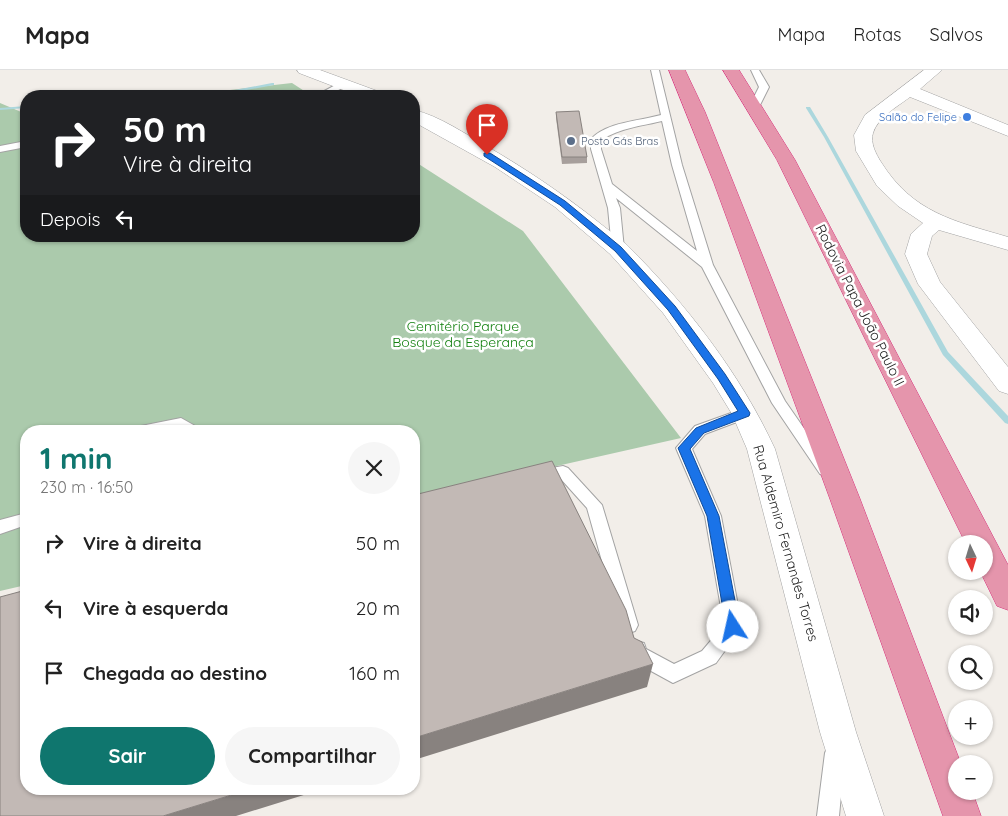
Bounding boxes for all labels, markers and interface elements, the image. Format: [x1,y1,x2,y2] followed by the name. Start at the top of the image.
[25,20,90,50] text: Mapa
[778,23,825,46] text: Mapa
[853,23,902,46] text: Rotas
[930,23,983,46] text: Salvos
[466,104,508,155] pin
[123,107,207,151] text: 50 m
[40,110,105,175] icon: right
[879,110,957,124] place label: Salão do Felipe
[473,111,501,139] icon: arrive
[961,111,973,123] marker: Salão do Felipe
[581,134,658,148] place label: Posto Gás Bras
[565,135,577,147] marker: Posto Gás Bras
[123,150,252,178] text: Vire à direita
[111,205,139,233] icon: left
[40,207,101,231] text: Depois
[811,221,909,389] street label: Rodovia Papa João Paulo II
[392,317,534,351] park label: Cemitério Parque Bosque da Esperança
[40,439,113,477] text: 1 min
[348,442,400,494] button: close
[749,443,823,643] street label: Rua Aldemiro Fernandes Torres
[40,477,133,497] text: 230 m · 16:50
[40,529,68,557] icon: right
[83,531,202,555] text: Vire à direita
[356,531,400,555] text: 50 m
[948,535,992,580] north arrow
[948,535,993,800] map controls
[948,590,993,635] button: sound
[40,594,68,622] icon: left
[83,596,228,620] text: Vire à esquerda
[356,596,400,620] text: 20 m
[706,600,758,652] position arrow
[948,645,993,690] button: search
[40,659,68,687] icon: arrive
[83,661,267,685] text: Chegada ao destino
[349,661,400,685] text: 160 m
[948,700,993,745] button: +
[40,727,215,785] button: Sair
[225,727,400,785] button: Compartilhar
[948,755,993,800] button: −

